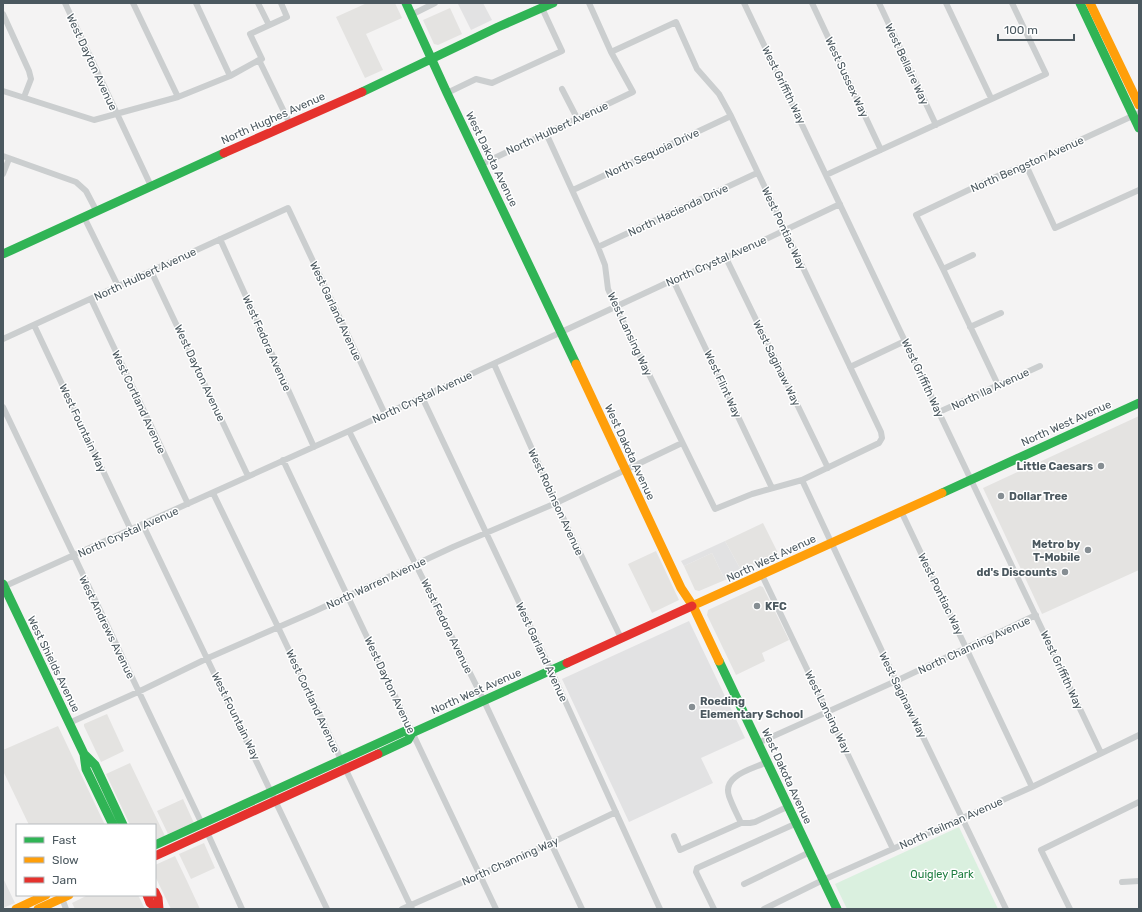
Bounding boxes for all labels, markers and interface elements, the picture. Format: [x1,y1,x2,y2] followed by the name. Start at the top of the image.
[63,12,120,113] street label: West Dayton Avenue
[998,16,1074,42] scale bar
[882,21,931,107] street label: West Bellaire Way
[1004,23,1038,37] text: 100 m
[822,35,871,119] street label: West Sussex Way
[759,44,808,126] street label: West Griffith Way
[219,90,327,147] street label: North Hughes Avenue
[504,99,610,158] street label: North Hulbert Avenue
[463,110,520,209] street label: West Dakota Avenue
[603,126,701,181] street label: North Sequoia Drive
[969,134,1086,195] street label: North Bengston Avenue
[626,182,730,239] street label: North Hacienda Drive
[759,185,808,271] street label: West Pontiac Way
[664,233,769,290] street label: North Crystal Avenue
[92,245,198,304] street label: North Hulbert Avenue
[307,260,364,363] street label: West Garland Avenue
[604,290,655,378] street label: West Lansing Way
[240,293,294,393] street label: West Fedora Avenue
[750,318,803,408] street label: West Saginaw Way
[171,323,228,424] street label: West Dayton Avenue
[899,337,946,420] street label: West Griffith Way
[701,348,744,420] street label: West Flint Way
[109,349,168,456] street label: West Cortland Avenue
[949,366,1031,413] street label: North Ila Avenue
[370,369,474,426] street label: North Crystal Avenue
[56,382,109,474] street label: West Fountain Way
[1019,398,1113,449] street label: North West Avenue
[602,402,657,502] street label: West Dakota Avenue
[525,447,586,558] street label: West Robinson Avenue
[1017,460,1093,473] place label: Little Caesars
[1096,461,1106,471] marker: Little Caesars
[1009,490,1068,503] place label: Dollar Tree
[996,491,1006,501] marker: Dollar Tree
[76,504,181,561] street label: North Crystal Avenue
[724,532,818,585] street label: North West Avenue
[1032,538,1080,564] place label: Metro by T-Mobile
[1083,545,1093,555] marker: Metro by T-Mobile
[915,551,966,637] street label: West Pontiac Way
[324,555,428,612] street label: North Warren Avenue
[977,566,1057,579] place label: dd's Discounts
[1060,567,1070,577] marker: dd's Discounts
[76,574,137,681] street label: West Andrews Avenue
[418,577,475,676] street label: West Fedora Avenue
[765,600,787,613] place label: KFC
[513,601,570,704] street label: West Garland Avenue
[752,601,762,611] marker: KFC
[25,614,83,714] street label: West Shields Avenue
[916,614,1032,677] street label: North Channing Avenue
[1038,629,1085,712] street label: West Griffith Way
[361,635,418,736] street label: West Dayton Avenue
[283,648,342,755] street label: West Cortland Avenue
[876,650,929,740] street label: West Saginaw Way
[429,666,523,717] street label: North West Avenue
[802,669,853,756] street label: West Lansing Way
[209,670,262,762] street label: West Fountain Way
[700,695,803,721] place label: Roeding Elementary School
[687,702,697,712] marker: Roeding Elementary School
[759,726,814,826] street label: West Dakota Avenue
[897,795,1005,852] street label: North Teilman Avenue
[16,824,156,896] legend
[52,833,76,847] text: Fast
[460,834,560,889] street label: North Channing Way
[52,853,79,867] text: Slow
[910,868,974,881] park label: Quigley Park
[52,873,77,887] text: Jam

